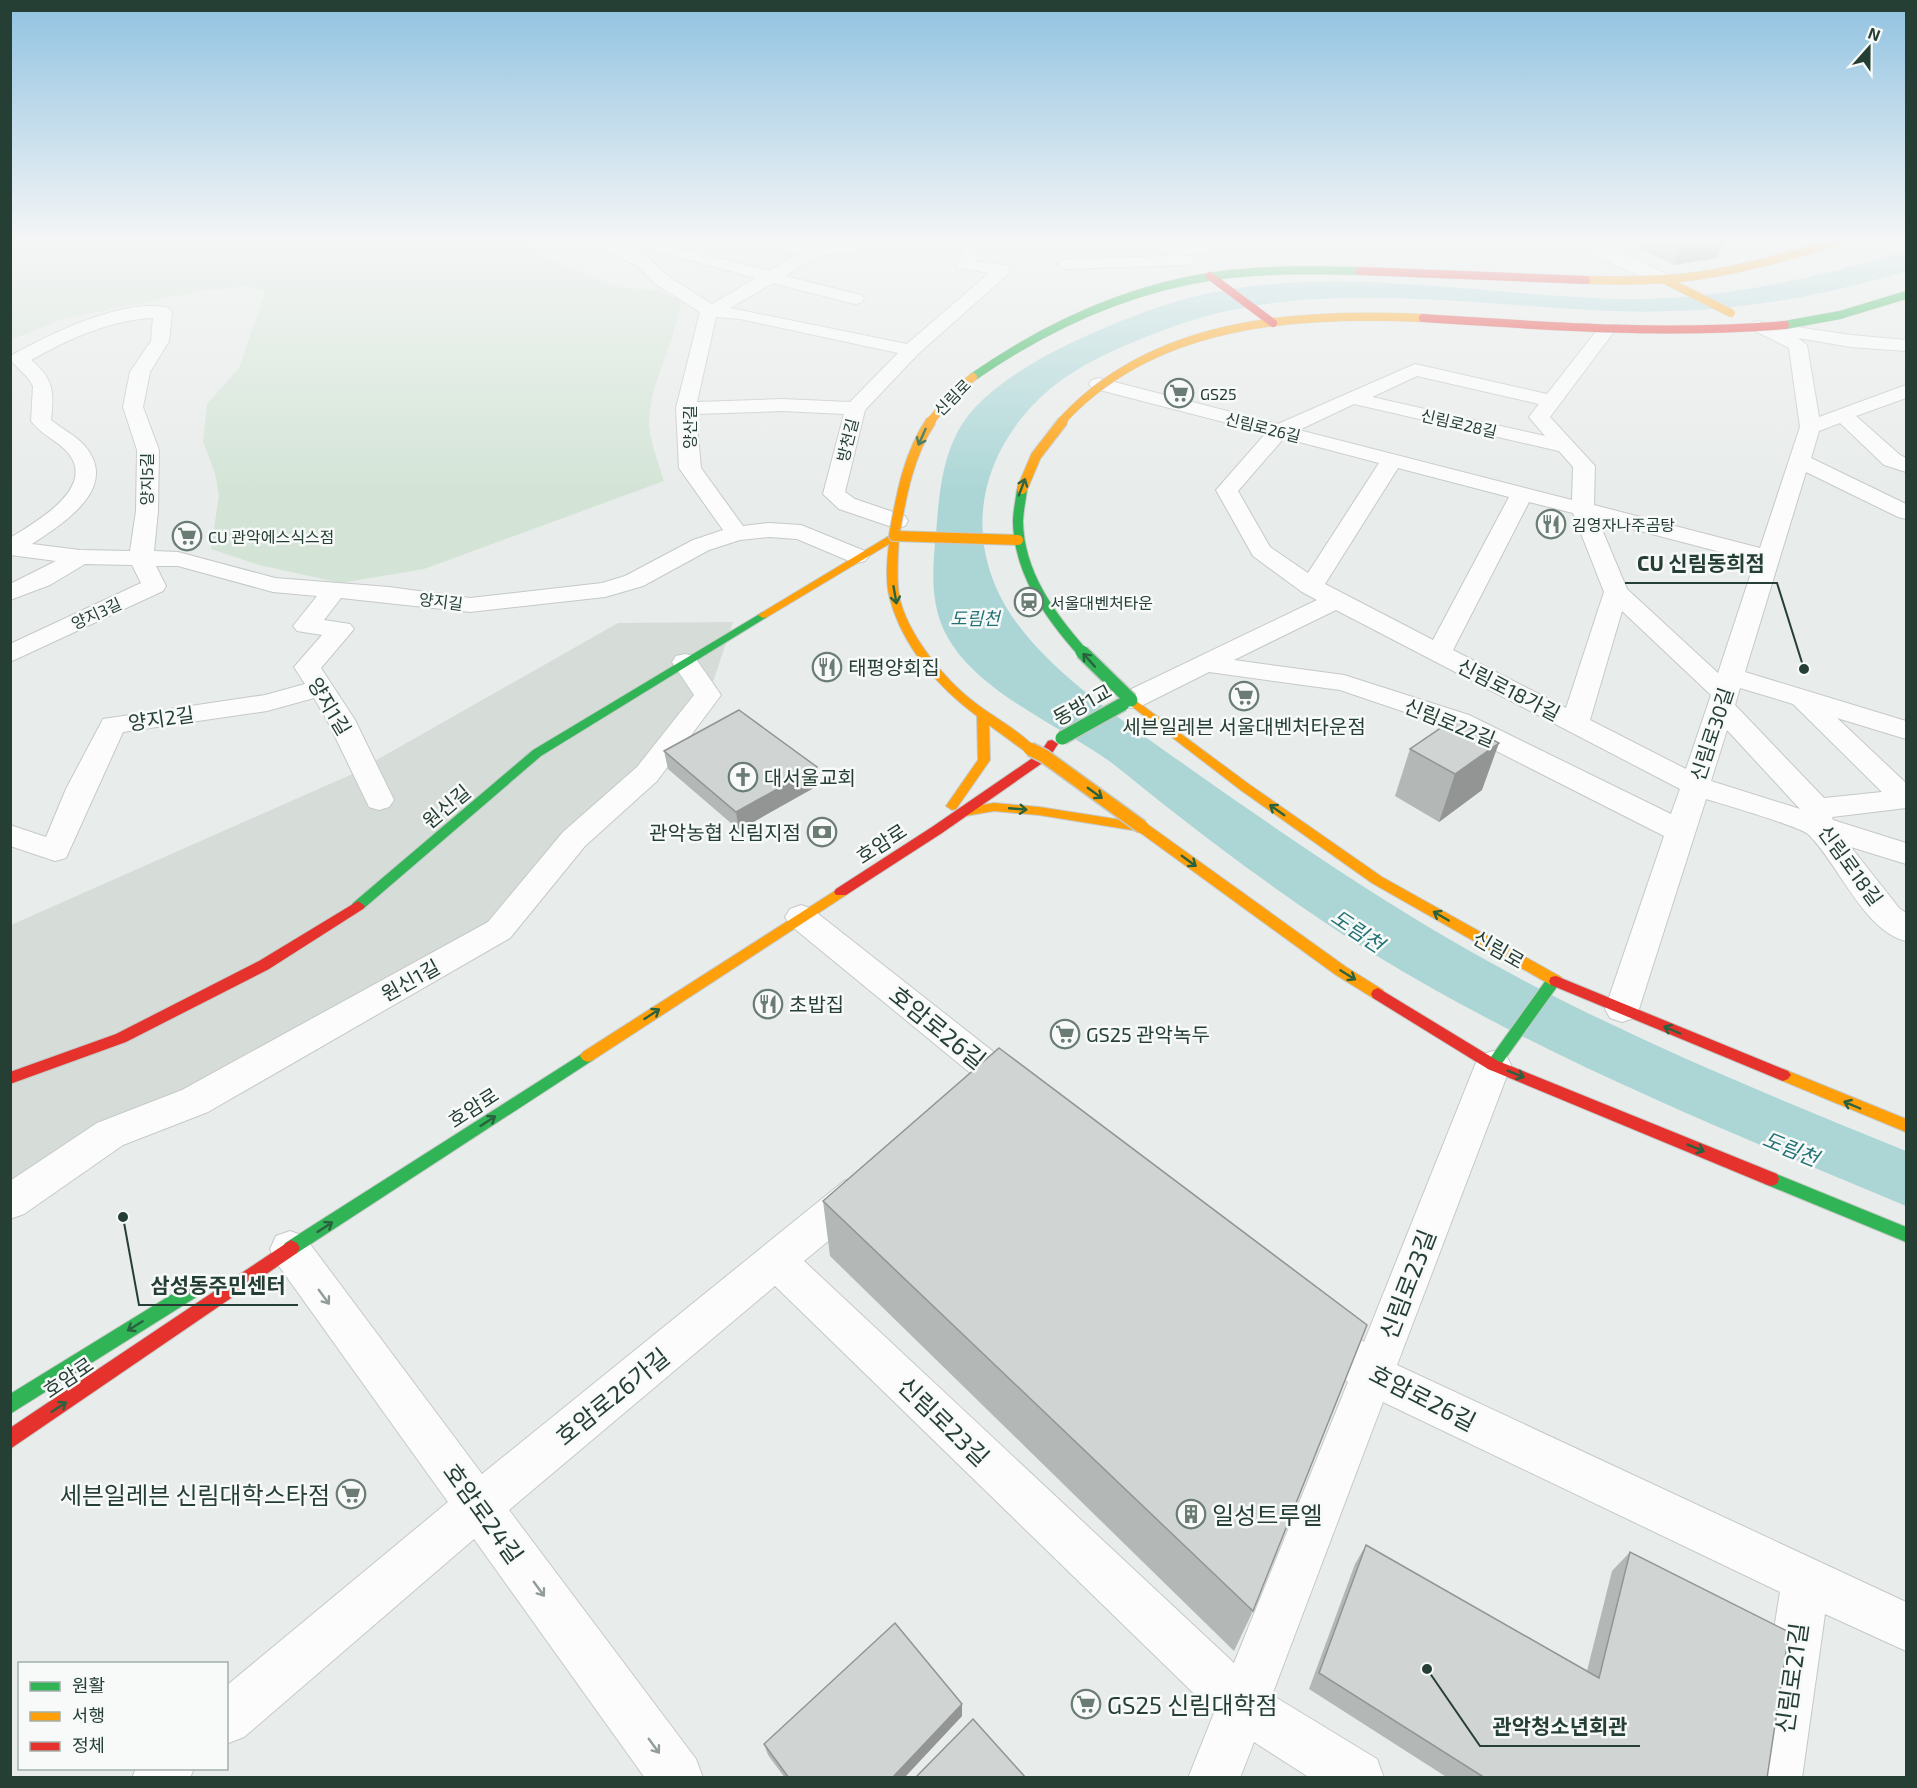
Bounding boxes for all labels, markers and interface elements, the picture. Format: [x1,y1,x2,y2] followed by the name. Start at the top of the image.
[1839,18,1899,78] north arrow
[1866,23,1883,44] text: N
[930,374,975,419] street label: 신림로
[1163,377,1195,409] supermarket icon: GS25
[1200,384,1237,403] place label: GS25
[680,405,699,449] street label: 양산길
[1419,405,1499,441] street label: 신림로28길
[1223,408,1303,446] street label: 신림로26길
[832,416,862,464] street label: 방천길
[915,427,927,445] one-way arrow
[137,453,156,505] street label: 양지5길
[1017,478,1028,497] one-way arrow
[1535,508,1567,540] restaurant icon: 김영자나주곰탕
[1572,515,1675,534] place label: 김영자나주곰탕
[171,520,203,552] supermarket icon: CU 관악에스식스점
[208,527,334,546] place label: CU 관악에스식스점
[1625,544,1777,583] callout: CU 신림동희점
[1637,550,1765,575] text: CU 신림동희점
[890,584,901,604] one-way arrow
[1013,586,1045,618] station icon: 서울대벤처타운
[418,589,464,613] street label: 양지길
[68,593,124,633] street label: 양지3길
[1050,593,1153,612] place label: 서울대벤처타운
[950,607,1002,629] water label: 도림천
[811,651,843,683] restaurant icon: 태평양회집
[1082,652,1096,667] one-way arrow
[1454,653,1564,725] street label: 신림로18가길
[848,655,940,679] place label: 태평양회집
[303,673,357,739] street label: 양지1길
[1049,678,1115,730] street label: 동방1교
[1228,680,1260,712] supermarket icon: 세븐일레븐 서울대벤처타운점
[1685,684,1737,784] street label: 신림로30길
[1401,693,1499,751] street label: 신림로22길
[126,701,196,735] street label: 양지2길
[1122,714,1366,738] place label: 세븐일레븐 서울대벤처타운점
[727,761,759,793] church icon: 대서울교회
[764,765,856,789] place label: 대서울교회
[417,779,475,833] street label: 원신길
[1087,787,1103,799] one-way arrow
[1008,804,1028,815] one-way arrow
[1270,804,1286,816] one-way arrow
[806,816,838,848] bank icon: 관악농협 신림지점
[851,818,911,868] street label: 호암로
[649,820,801,844] place label: 관악농협 신림지점
[1814,820,1888,910] street label: 신림로18길
[1181,855,1197,868] one-way arrow
[1327,903,1391,958] water label: 도림천
[1433,910,1450,922] one-way arrow
[1469,925,1529,973] street label: 신림로
[377,954,443,1006] street label: 원신1길
[1339,970,1356,982] one-way arrow
[884,979,992,1075] street label: 호암로26길
[752,988,784,1020] restaurant icon: 초밥집
[789,992,844,1016] place label: 초밥집
[643,1008,660,1021] one-way arrow
[1049,1018,1081,1050] supermarket icon: GS25 관악녹두
[1086,1022,1210,1046] place label: GS25 관악녹두
[1663,1024,1682,1035] one-way arrow
[1506,1069,1524,1080] one-way arrow
[443,1082,503,1132] street label: 호암로
[1843,1099,1862,1110] one-way arrow
[479,1114,496,1126] one-way arrow
[1759,1126,1825,1171] water label: 도림천
[1686,1143,1705,1154] one-way arrow
[316,1220,333,1233] one-way arrow
[1373,1225,1441,1343] street label: 신림로23길
[139,1266,298,1305] callout: 삼성동주민센터
[150,1272,286,1297] text: 삼성동주민센터
[318,1288,331,1304] one-way arrow
[127,1320,144,1332] one-way arrow
[549,1341,675,1451] street label: 호암로26가길
[38,1352,98,1402] street label: 호암로
[1365,1358,1481,1436] street label: 호암로26길
[893,1371,995,1471] street label: 신림로23길
[50,1401,67,1413] one-way arrow
[438,1457,530,1569] street label: 호암로24길
[335,1478,367,1510] supermarket icon: 세븐일레븐 신림대학스타점
[60,1480,330,1509] place label: 세븐일레븐 신림대학스타점
[1175,1498,1207,1530] building icon: 일성트루엘
[1212,1500,1322,1529] place label: 일성트루엘
[533,1581,545,1597] one-way arrow
[1769,1621,1813,1735] street label: 신림로21길
[18,1662,228,1770] legend
[72,1674,105,1696] text: 원활
[1070,1688,1102,1720] supermarket icon: GS25 신림대학점
[1107,1690,1278,1719] place label: GS25 신림대학점
[72,1704,105,1726] text: 서행
[1480,1707,1640,1746] callout: 관악청소년회관
[1492,1713,1628,1738] text: 관악청소년회관
[72,1734,105,1756] text: 정체
[648,1738,661,1754] one-way arrow

